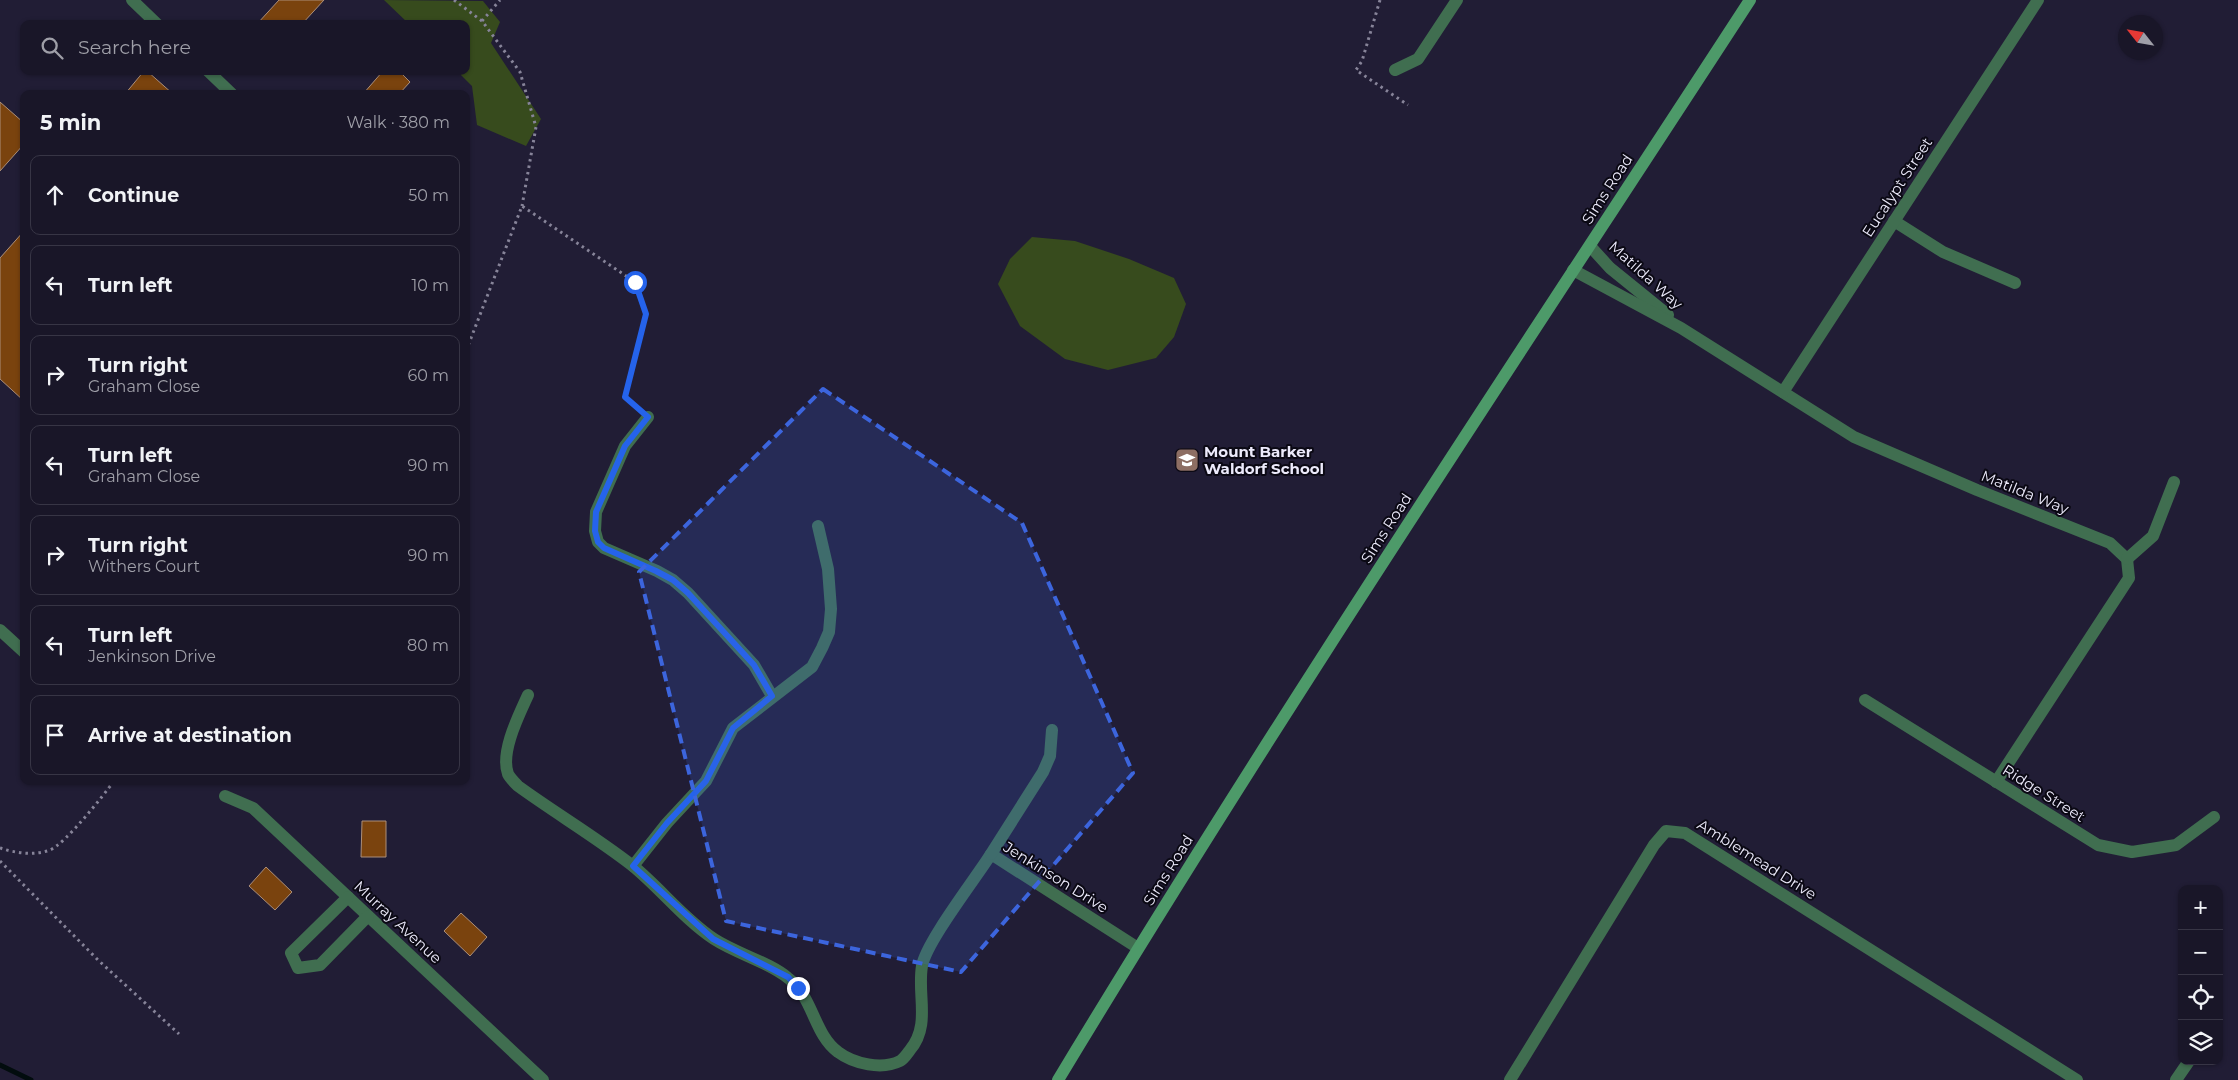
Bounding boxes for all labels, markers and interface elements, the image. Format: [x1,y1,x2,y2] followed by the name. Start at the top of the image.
[2118,15,2163,60] north arrow
[20,20,470,75] search box
[38,34,66,62] icon: search
[78,36,191,59] text: Search here
[40,110,101,135] text: 5 min
[346,113,450,132] text: Walk · 380 m
[1858,134,1936,240] street label: Eucalypt Street
[1577,150,1637,228] street label: Sims Road
[41,181,69,209] icon: ahead
[88,184,179,207] text: Continue
[408,186,449,205] text: 50 m
[1605,237,1687,314] street label: Matilda Way
[41,271,69,299] icon: left
[624,271,647,294] route start
[88,274,173,297] text: Turn left
[411,276,449,295] text: 10 m
[88,354,188,377] text: Turn right
[41,361,69,389] icon: right
[407,366,449,385] text: 60 m
[88,377,200,396] text: Graham Close
[1204,442,1324,478] place label: Mount Barker Waldorf School
[88,444,173,467] text: Turn left
[1174,447,1200,473] school or university icon: Mount Barker Waldorf School
[41,451,69,479] icon: left
[407,456,449,475] text: 90 m
[1978,466,2072,519] street label: Matilda Way
[88,467,200,486] text: Graham Close
[1356,489,1416,567] street label: Sims Road
[88,534,188,557] text: Turn right
[41,541,69,569] icon: right
[407,546,449,565] text: 90 m
[88,557,200,576] text: Withers Court
[88,624,173,647] text: Turn left
[41,631,69,659] icon: left
[407,636,449,655] text: 80 m
[88,647,216,666] text: Jenkinson Drive
[41,721,69,749] icon: arrive
[88,724,292,747] text: Arrive at destination
[1999,760,2089,826] street label: Ridge Street
[1694,815,1820,903] street label: Amblemead Drive
[1139,831,1197,909] street label: Sims Road
[999,837,1112,917] street label: Jenkinson Drive
[350,877,446,967] street label: Murray Avenue
[2178,885,2223,1065] map controls
[2178,885,2223,930] button: +
[2178,930,2223,975] button: −
[2178,975,2223,1020] button: locate
[787,977,810,1000] route end
[2178,1020,2223,1065] button: layers

